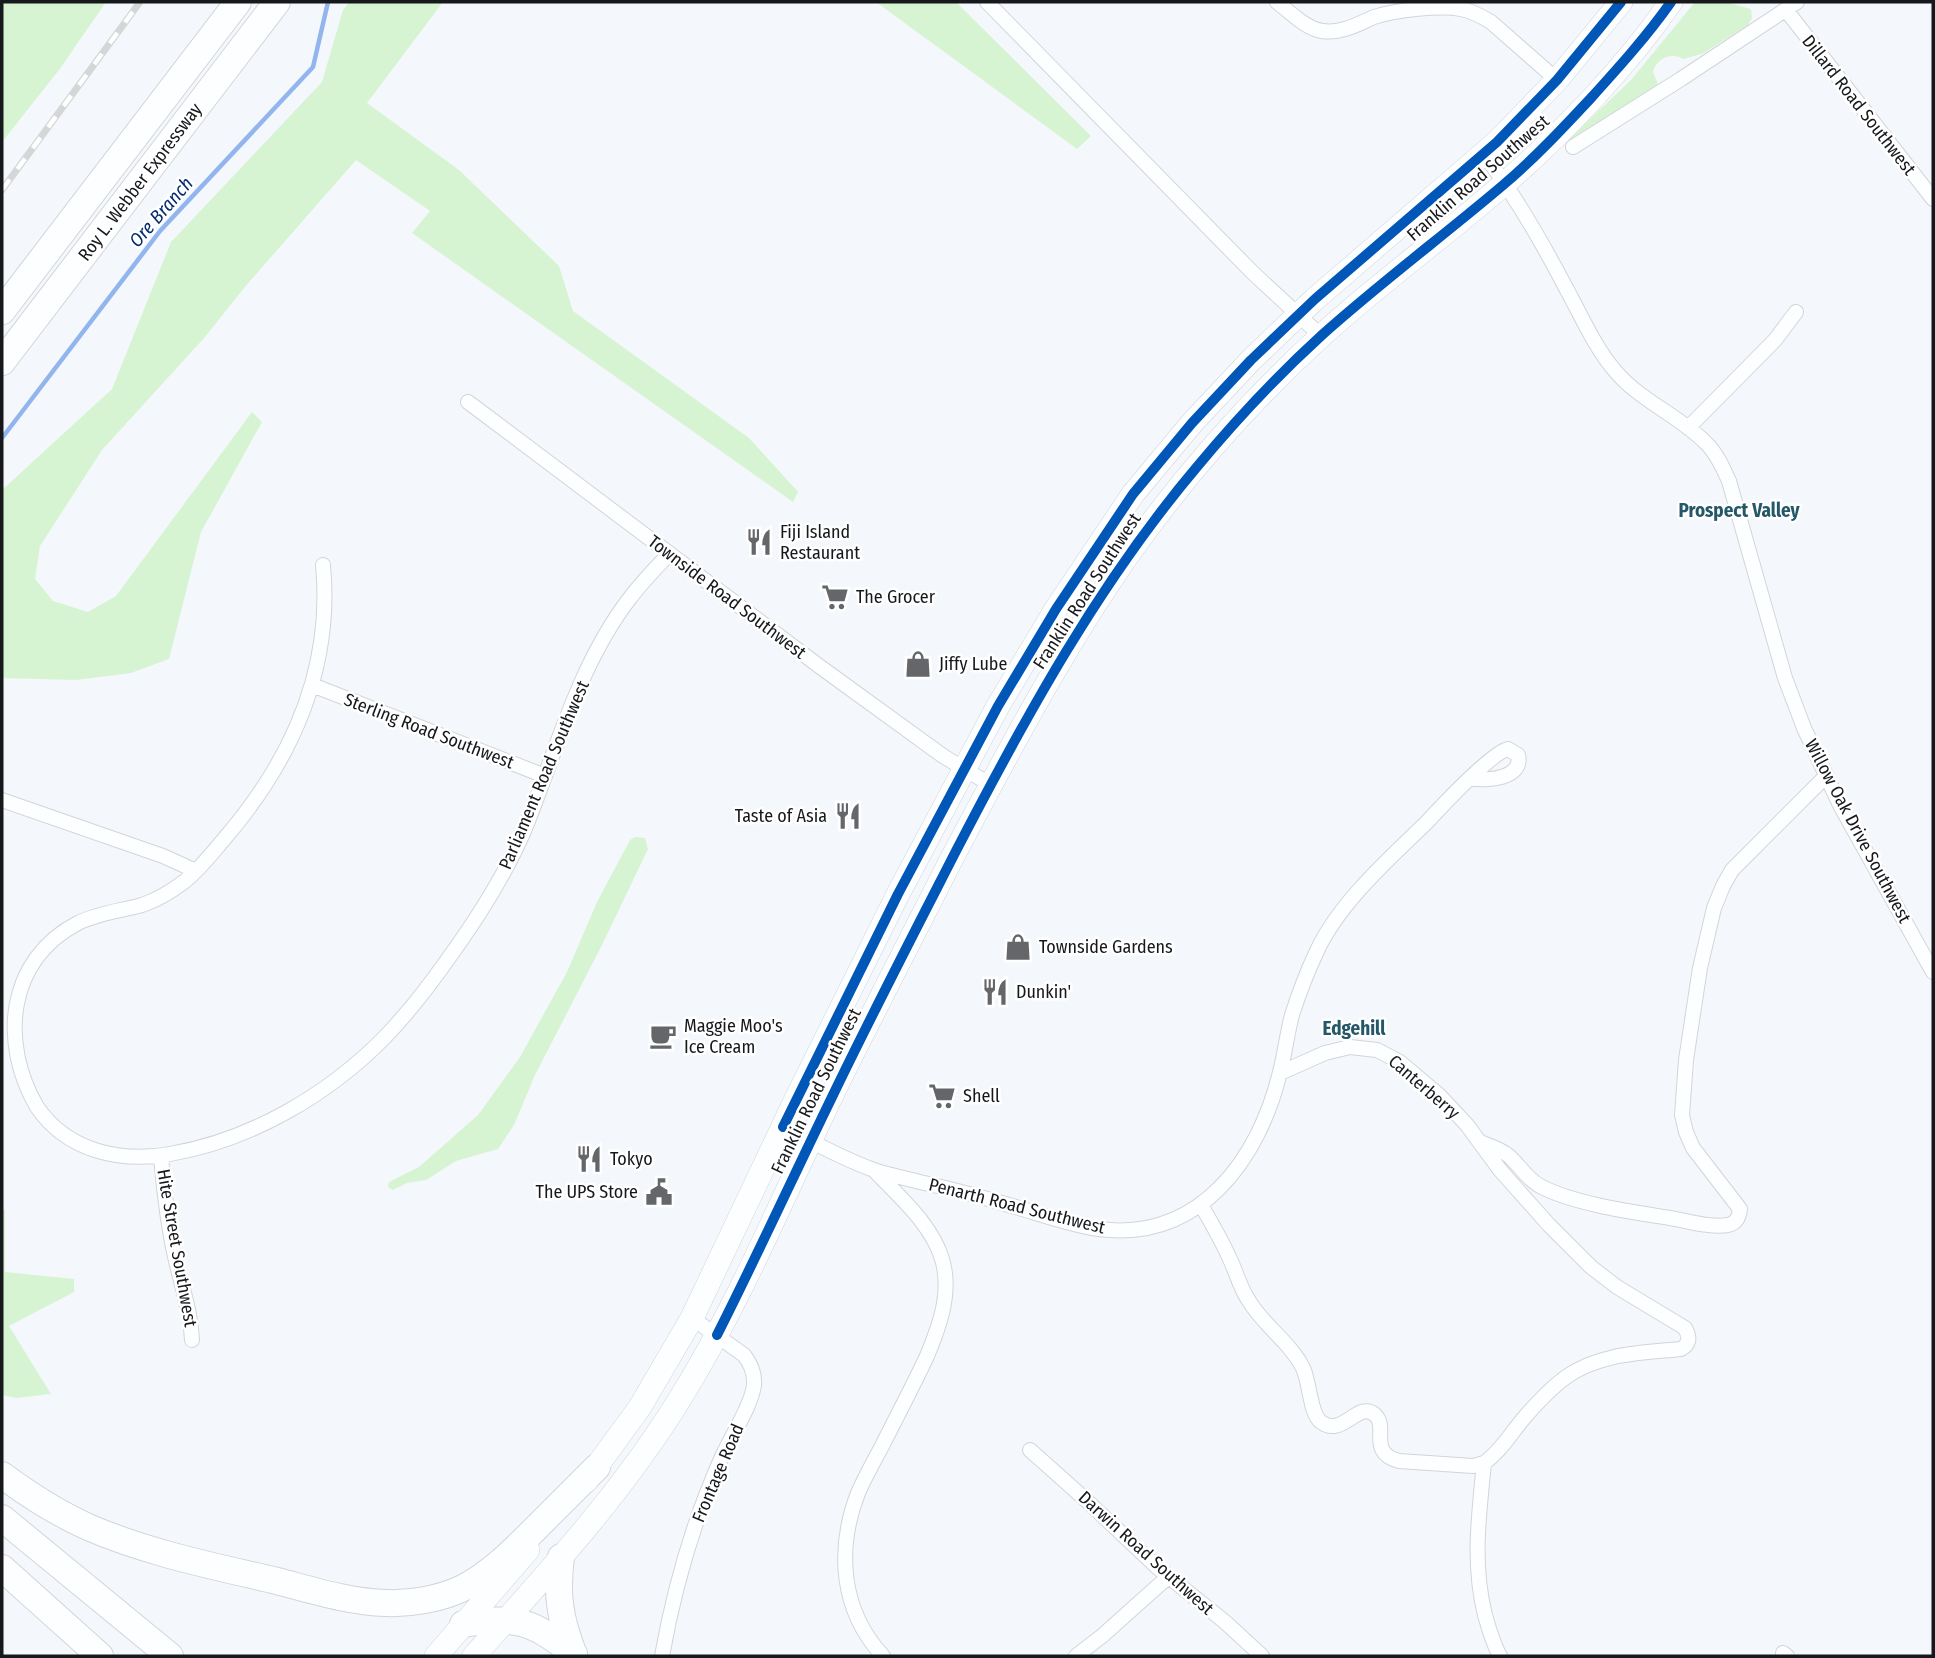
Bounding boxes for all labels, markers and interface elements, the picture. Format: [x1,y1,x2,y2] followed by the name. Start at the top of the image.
[1797,31,1921,180] street label: Dillard Road Southwest
[74,99,206,265] street label: Roy L. Webber Expressway
[1402,110,1554,246] street label: Franklin Road Southwest
[124,172,198,252] water label: Ore Branch
[1679,499,1800,522] district label: Prospect Valley
[1028,509,1146,673] street label: Franklin Road Southwest
[780,521,860,564] place label: Fiji Island Restaurant
[744,527,774,557] restaurant icon: Fiji Island Restaurant
[644,530,810,664] street label: Townside Road Southwest
[820,582,850,612] supermarket icon: The Grocer
[856,586,936,608] place label: The Grocer
[903,649,933,679] shop icon: Jiffy Lube
[939,653,1007,675] place label: Jiffy Lube
[494,677,594,873] street label: Parliament Road Southwest
[341,688,517,774] street label: Sterling Road Southwest
[1800,735,1916,927] street label: Willow Oak Drive Southwest
[833,801,863,831] restaurant icon: Taste of Asia
[735,805,827,827] place label: Taste of Asia
[1003,932,1033,962] shop icon: Townside Gardens
[1039,936,1173,958] place label: Townside Gardens
[980,977,1010,1007] restaurant icon: Dunkin'
[1016,981,1071,1003] place label: Dunkin'
[766,1004,866,1177] street label: Franklin Road Southwest
[684,1015,783,1058] place label: Maggie Moo's Ice Cream
[1323,1017,1386,1040] district label: Edgehill
[648,1021,678,1051] cafe icon: Maggie Moo's Ice Cream
[1384,1050,1464,1124] street label: Canterberry
[927,1081,957,1111] supermarket icon: Shell
[963,1085,1000,1107] place label: Shell
[574,1144,604,1174] restaurant icon: Tokyo
[610,1148,653,1170] place label: Tokyo
[152,1167,202,1329] street label: Hite Street Southwest
[927,1173,1108,1239] street label: Penarth Road Southwest
[644,1177,674,1207] public building icon: The UPS Store
[536,1181,638,1203] place label: The UPS Store
[687,1420,749,1526] street label: Frontage Road
[1074,1486,1218,1620] street label: Darwin Road Southwest

